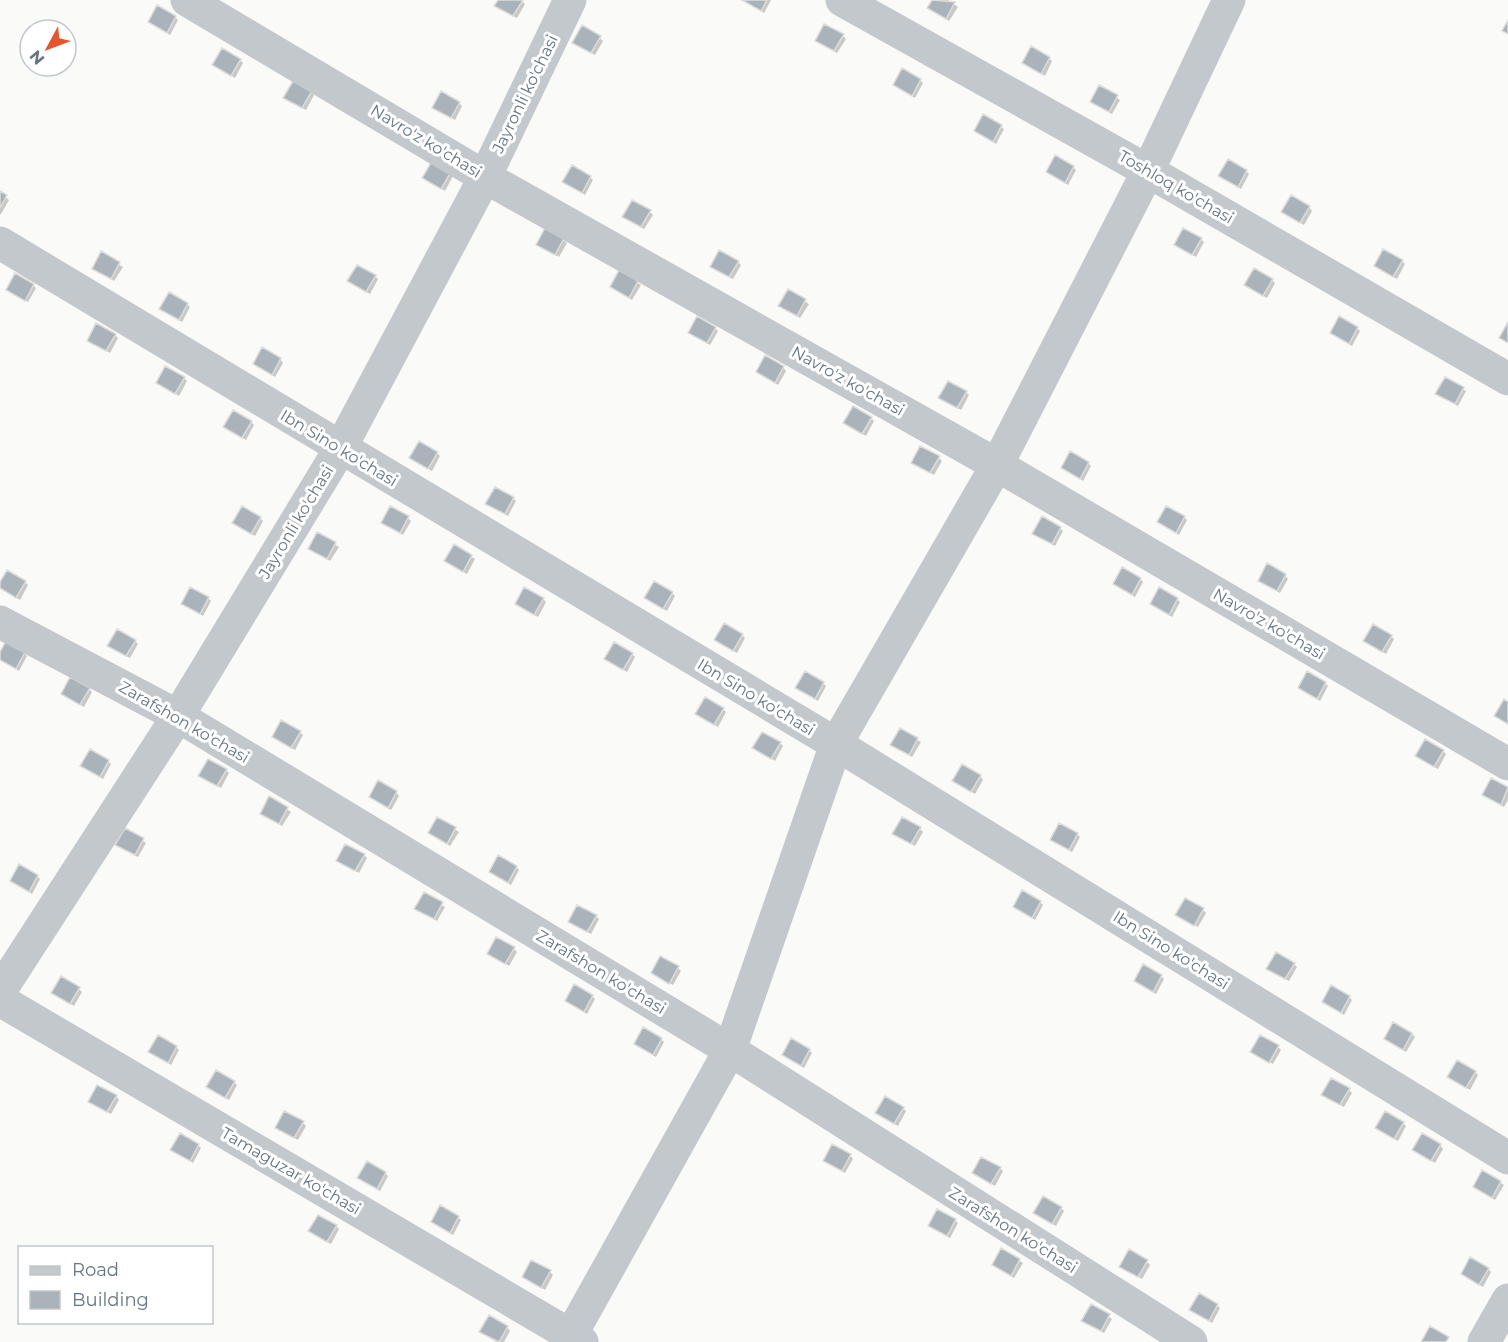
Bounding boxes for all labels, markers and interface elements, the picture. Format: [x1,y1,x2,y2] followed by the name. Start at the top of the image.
[18,18,78,78] north arrow
[488,32,562,157] street label: Jayronli ko'chasi
[26,46,48,69] text: N
[367,100,485,182] street label: Navro'z ko'chasi
[1115,146,1237,228] street label: Toshloq ko'chasi
[788,342,908,420] street label: Navro'z ko'chasi
[277,406,401,490] street label: Ibn Sino ko'chasi
[254,462,337,583] street label: Jayronli ko'chasi
[1210,584,1328,664] street label: Navro'z ko'chasi
[694,655,818,739] street label: Ibn Sino ko'chasi
[115,677,253,767] street label: Zarafshon ko'chasi
[1110,907,1232,993] street label: Ibn Sino ko'chasi
[533,926,669,1018] street label: Zarafshon ko'chasi
[218,1123,364,1219] street label: Tamaguzar ko'chasi
[945,1183,1081,1277] street label: Zarafshon ko'chasi
[18,1246,213,1324] legend
[72,1259,119,1281] text: Road
[72,1289,149,1311] text: Building

